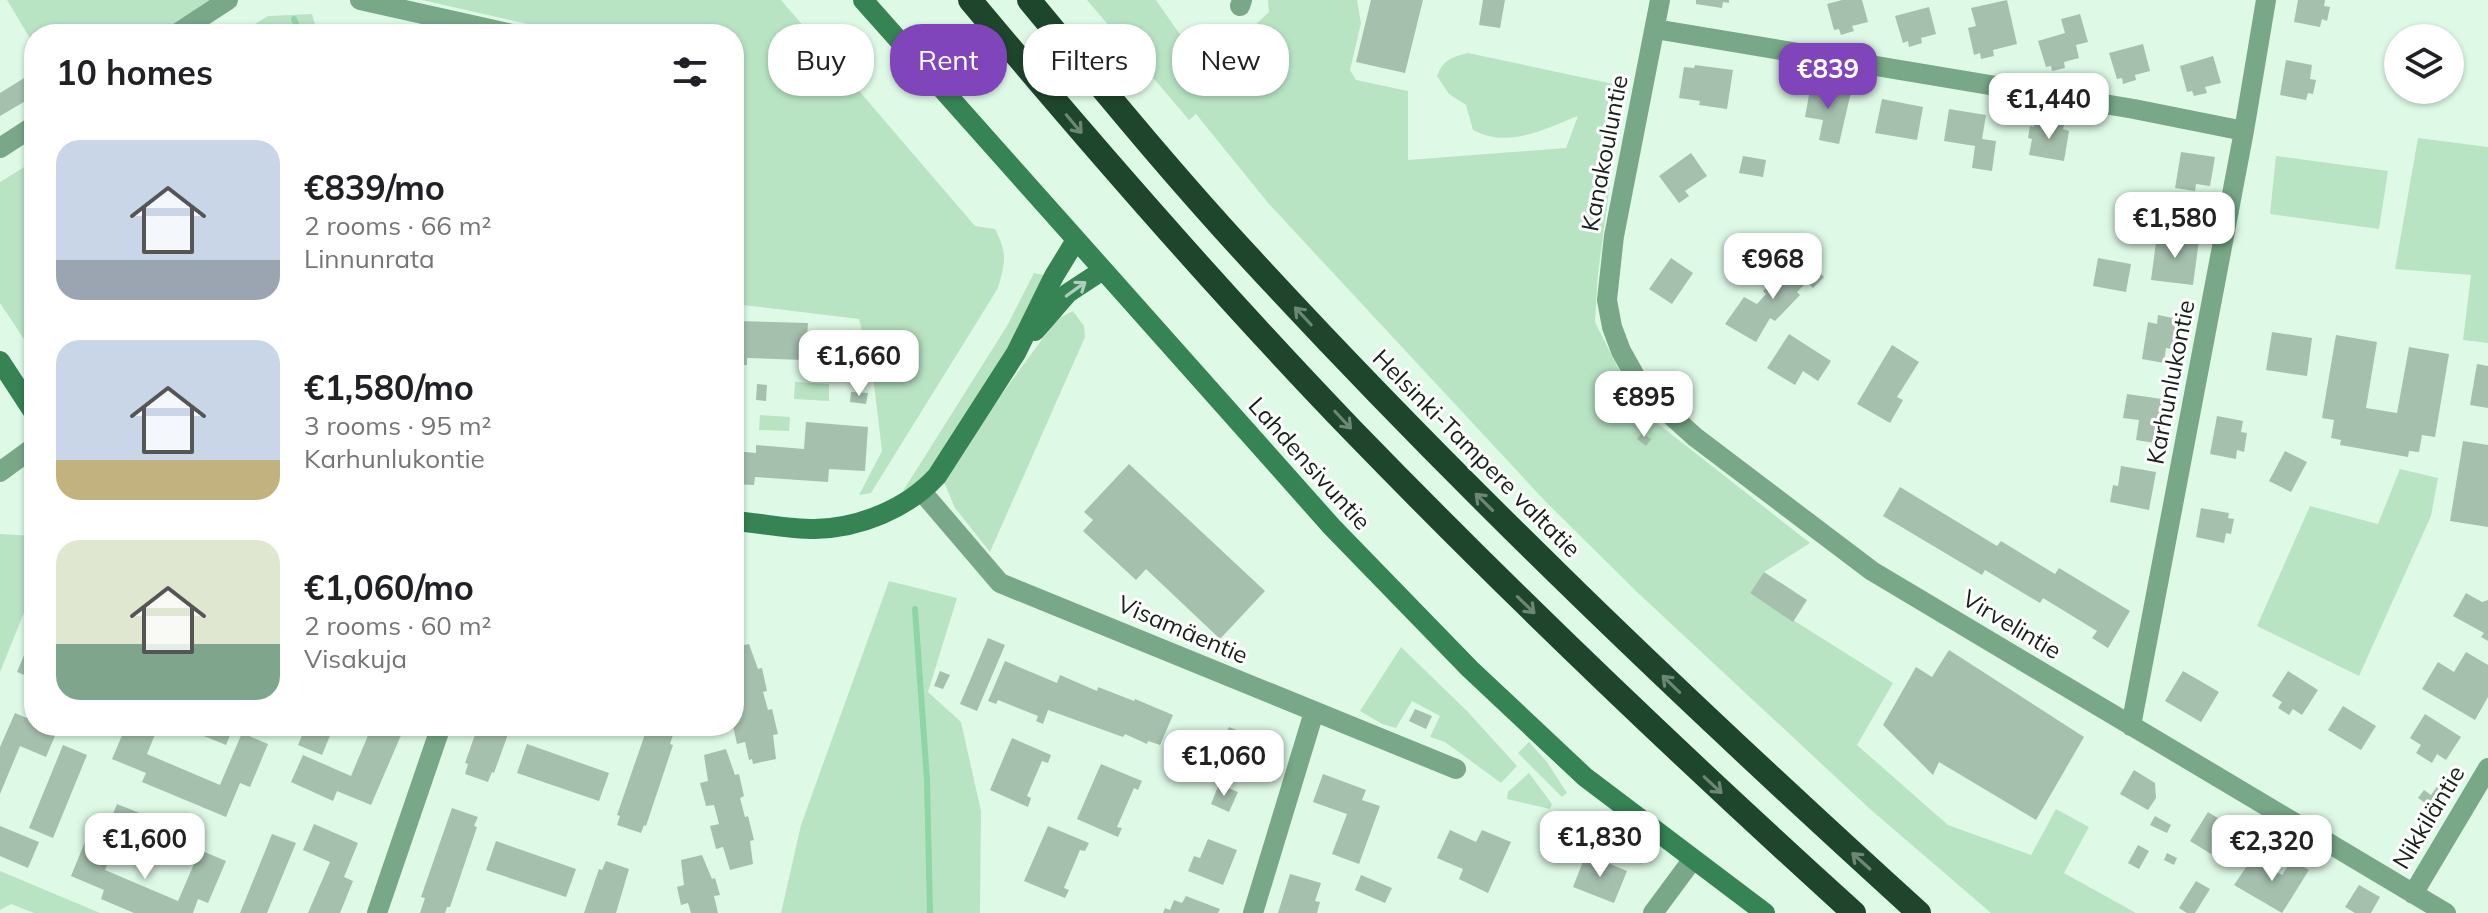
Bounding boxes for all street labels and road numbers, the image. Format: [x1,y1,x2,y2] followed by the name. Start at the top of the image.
[1574,72,1634,234] street label: Kanakouluntie
[2139,297,2201,467] street label: Karhunlukontie
[1367,343,1587,563] street label: Helsinki-Tampere valtatie
[1242,390,1378,536] street label: Lahdensivuntie
[1957,583,2067,665] street label: Virvelintie
[1113,588,1253,670] street label: Visamäentie
[2385,760,2471,874] street label: Nikkiläntie

